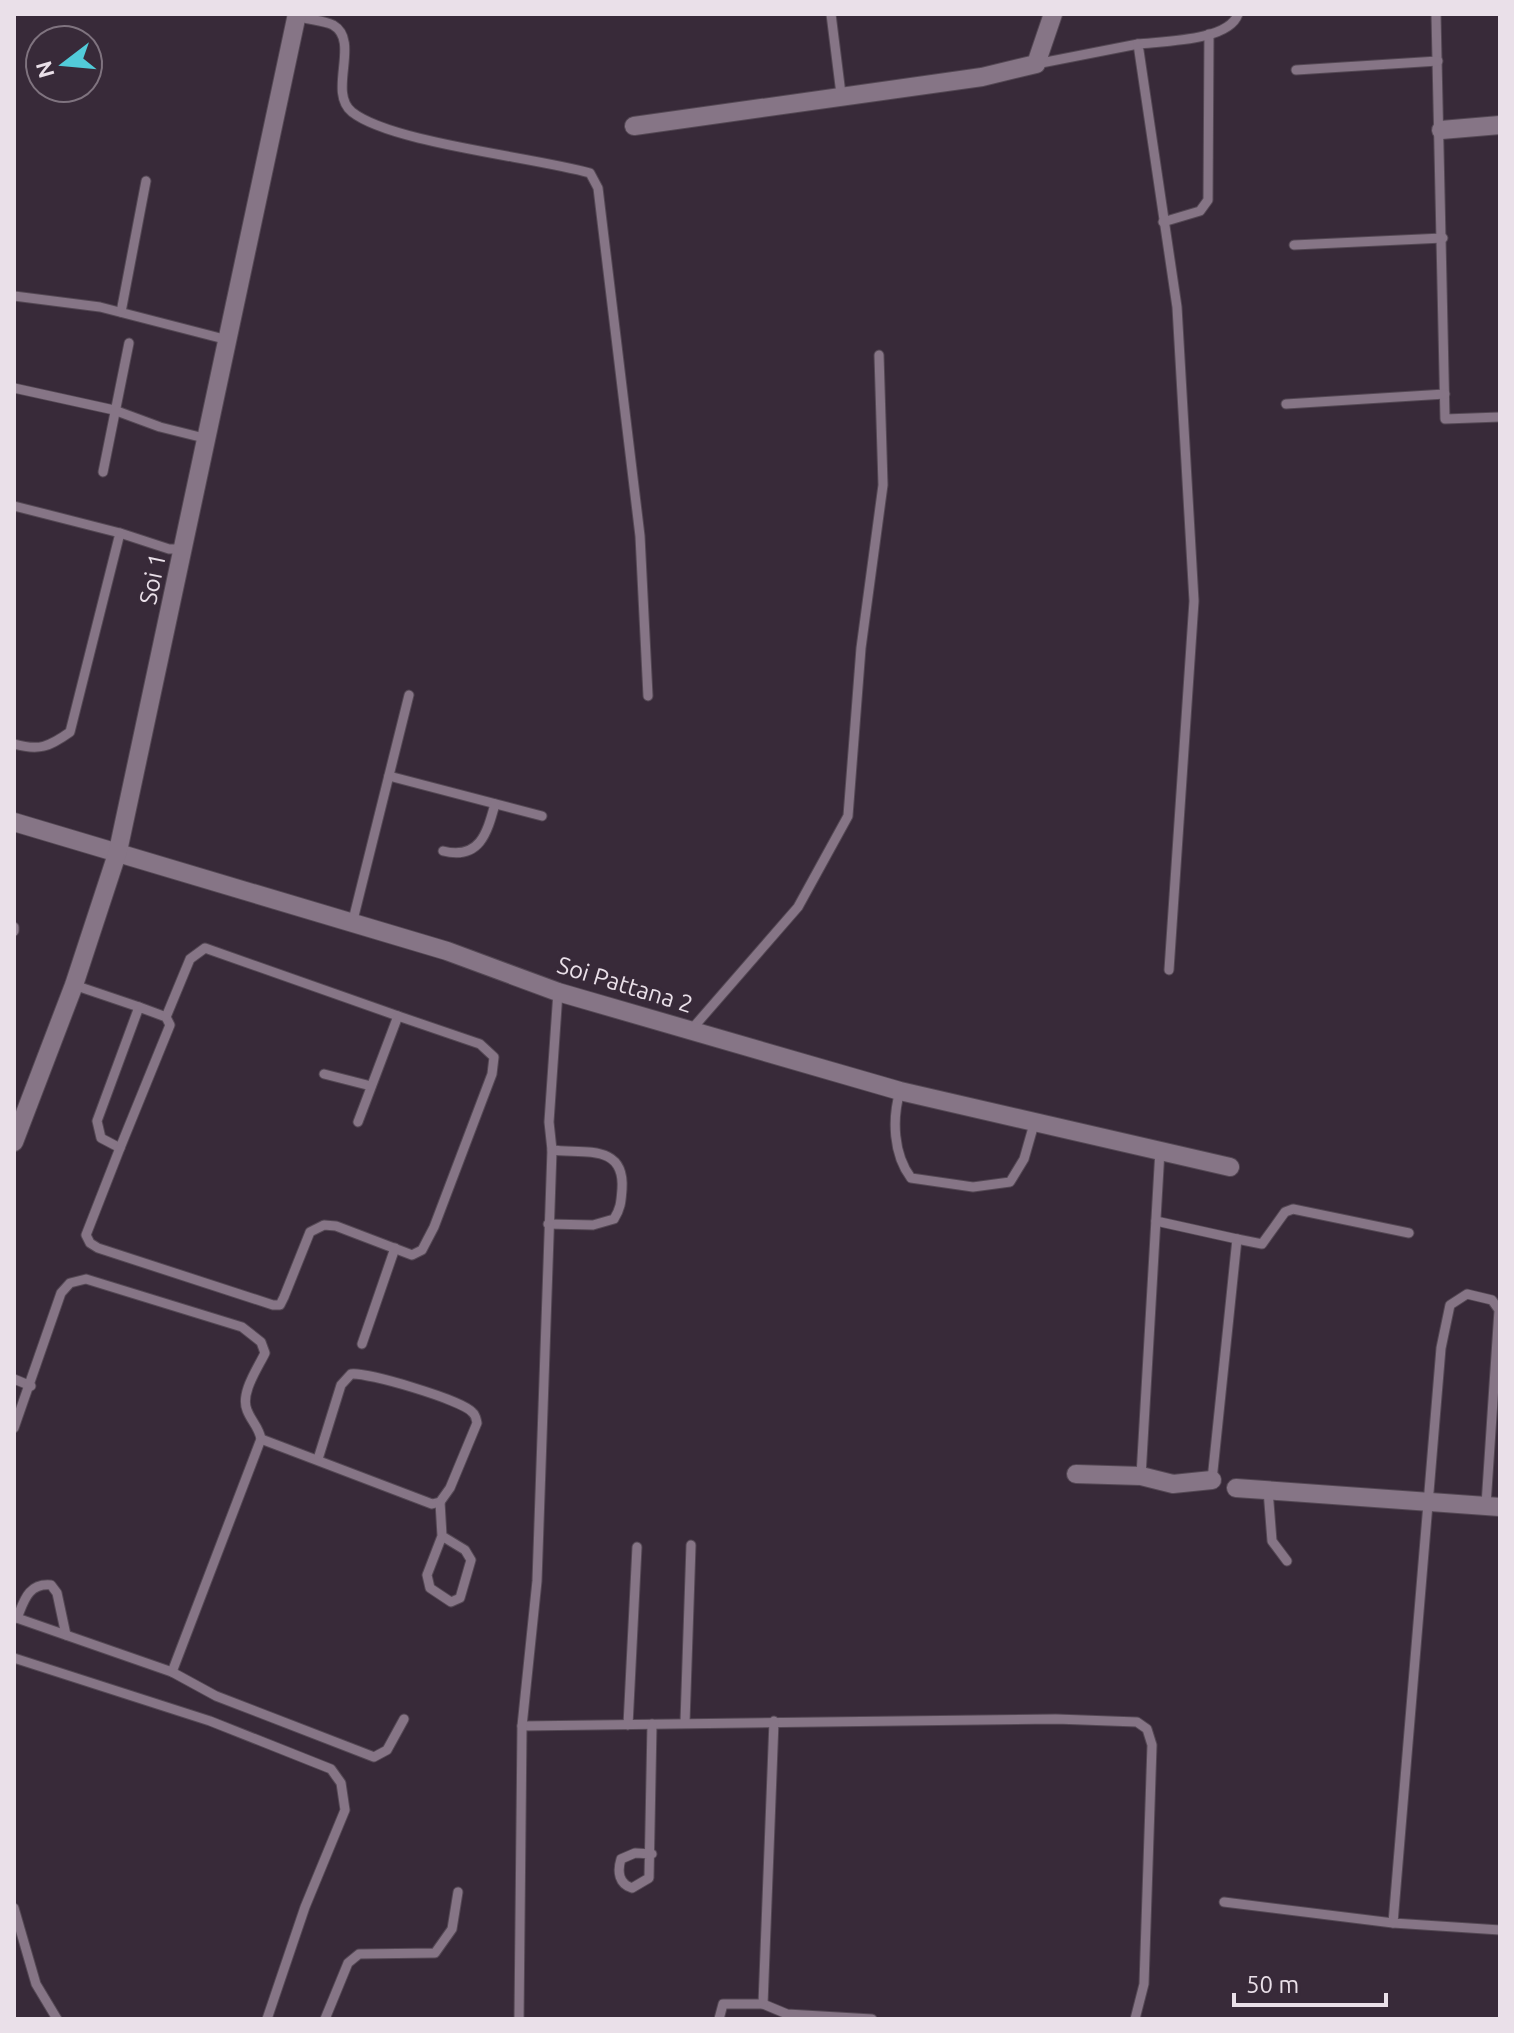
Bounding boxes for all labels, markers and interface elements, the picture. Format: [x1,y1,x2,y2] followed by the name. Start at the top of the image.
[24,24,104,104] north arrow
[30,58,59,81] text: N
[134,551,171,607] street label: Soi 1
[554,951,696,1018] street label: Soi Pattana 2
[1234,1957,1386,2007] scale bar
[1246,1971,1299,1998] text: 50 m

